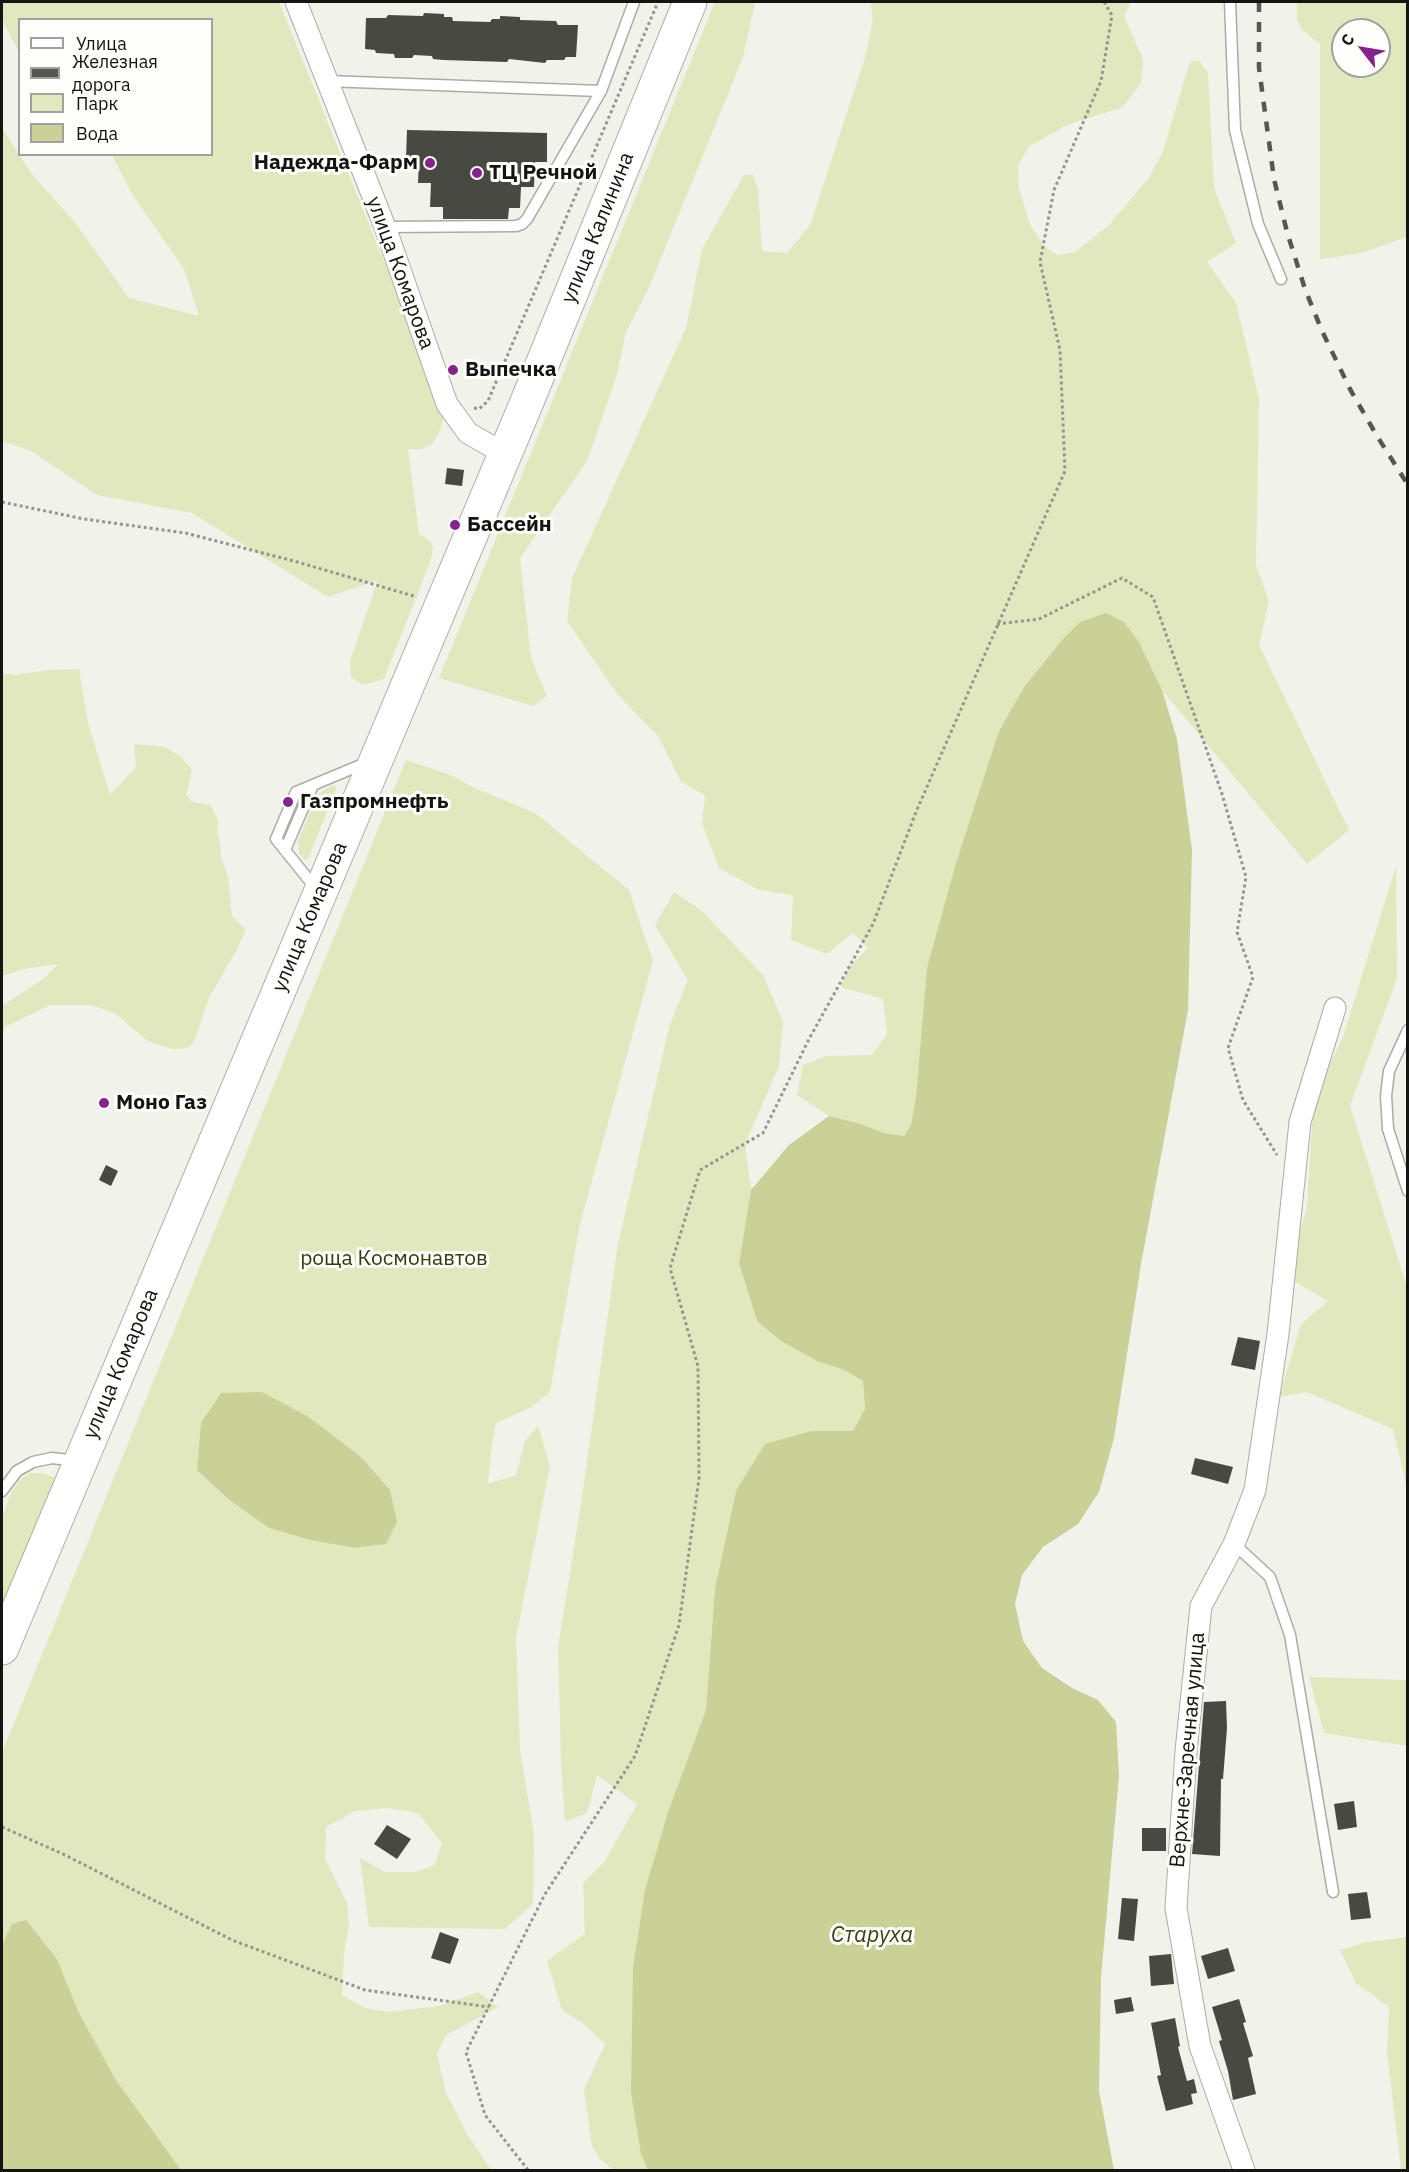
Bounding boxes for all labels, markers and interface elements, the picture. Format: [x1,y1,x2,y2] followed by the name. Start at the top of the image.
[18,18,213,156] legend
[1331,18,1391,78] north arrow
[1336,30,1359,49] text: С
[76,32,127,55] text: Улица
[72,50,158,96] text: Железная дорога
[76,92,118,115] text: Парк
[76,122,118,145] text: Вода
[556,149,640,307] street label: улица Калинина
[254,150,418,176] place label: Надежда-Фарм
[423,156,437,170] marker: Надежда-Фарм
[489,160,597,186] place label: ТЦ Речной
[470,166,484,180] marker: ТЦ Речной
[361,193,439,353] street label: улица Комарова
[465,357,557,383] place label: Выпечка
[446,363,460,377] marker: Выпечка
[467,512,552,538] place label: Бассейн
[448,518,462,532] marker: Бассейн
[300,789,448,815] place label: Газпромнефть
[281,795,295,809] marker: Газпромнефть
[267,838,353,996] street label: улица Комарова
[116,1090,207,1116] place label: Моно Газ
[97,1096,111,1110] marker: Моно Газ
[300,1246,488,1272] park label: роща Космонавтов
[78,1285,164,1443] street label: улица Комарова
[1165,1631,1211,1869] street label: Верхне-Заречная улица
[831,1923,913,1949] water label: Старуха

